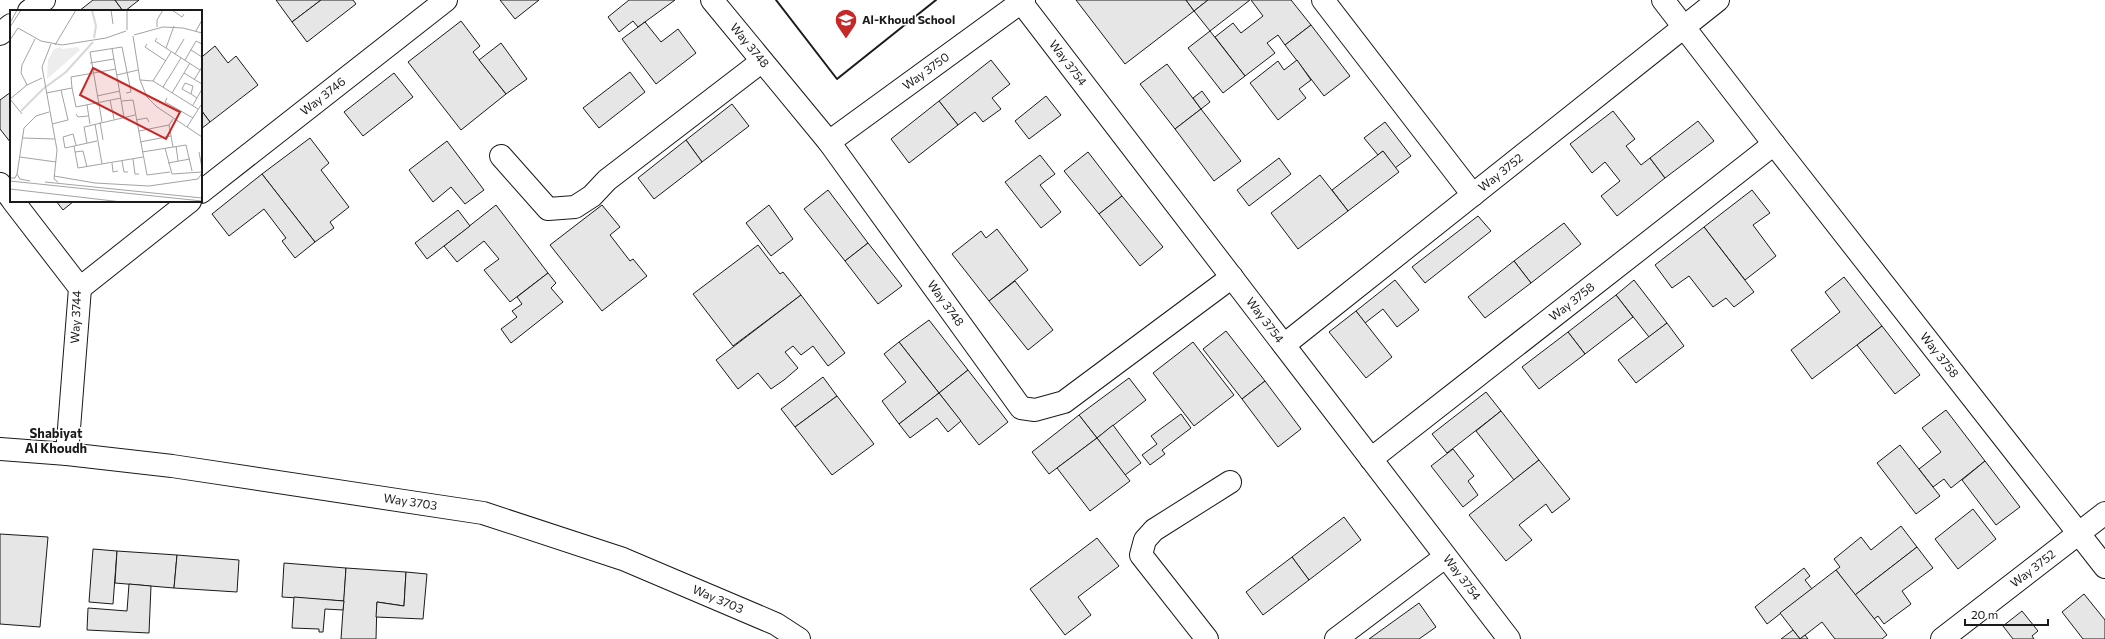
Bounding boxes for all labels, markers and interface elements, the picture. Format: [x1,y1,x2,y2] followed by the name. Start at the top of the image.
[833,7,859,40] school or university icon: Al-Khoud School
[10,10,202,202] inset map
[862,12,955,26] place label: Al-Khoud School
[728,20,773,70] street label: Way 3748
[1047,37,1090,88] street label: Way 3754
[899,49,952,92] street label: Way 3750
[297,74,348,118] street label: Way 3746
[1475,150,1526,194] street label: Way 3752
[925,277,968,328] street label: Way 3748
[1546,279,1597,323] street label: Way 3758
[67,290,83,344] street label: Way 3744
[1244,294,1287,345] street label: Way 3754
[1918,329,1962,380] street label: Way 3758
[25,425,87,456] district label: Shabiyat Al Khoudh
[383,490,438,512] street label: Way 3703
[2007,546,2058,590] street label: Way 3752
[1441,551,1485,602] street label: Way 3754
[691,581,746,616] street label: Way 3703
[1965,601,2048,627] scale bar
[1971,607,1998,621] text: 20 m

